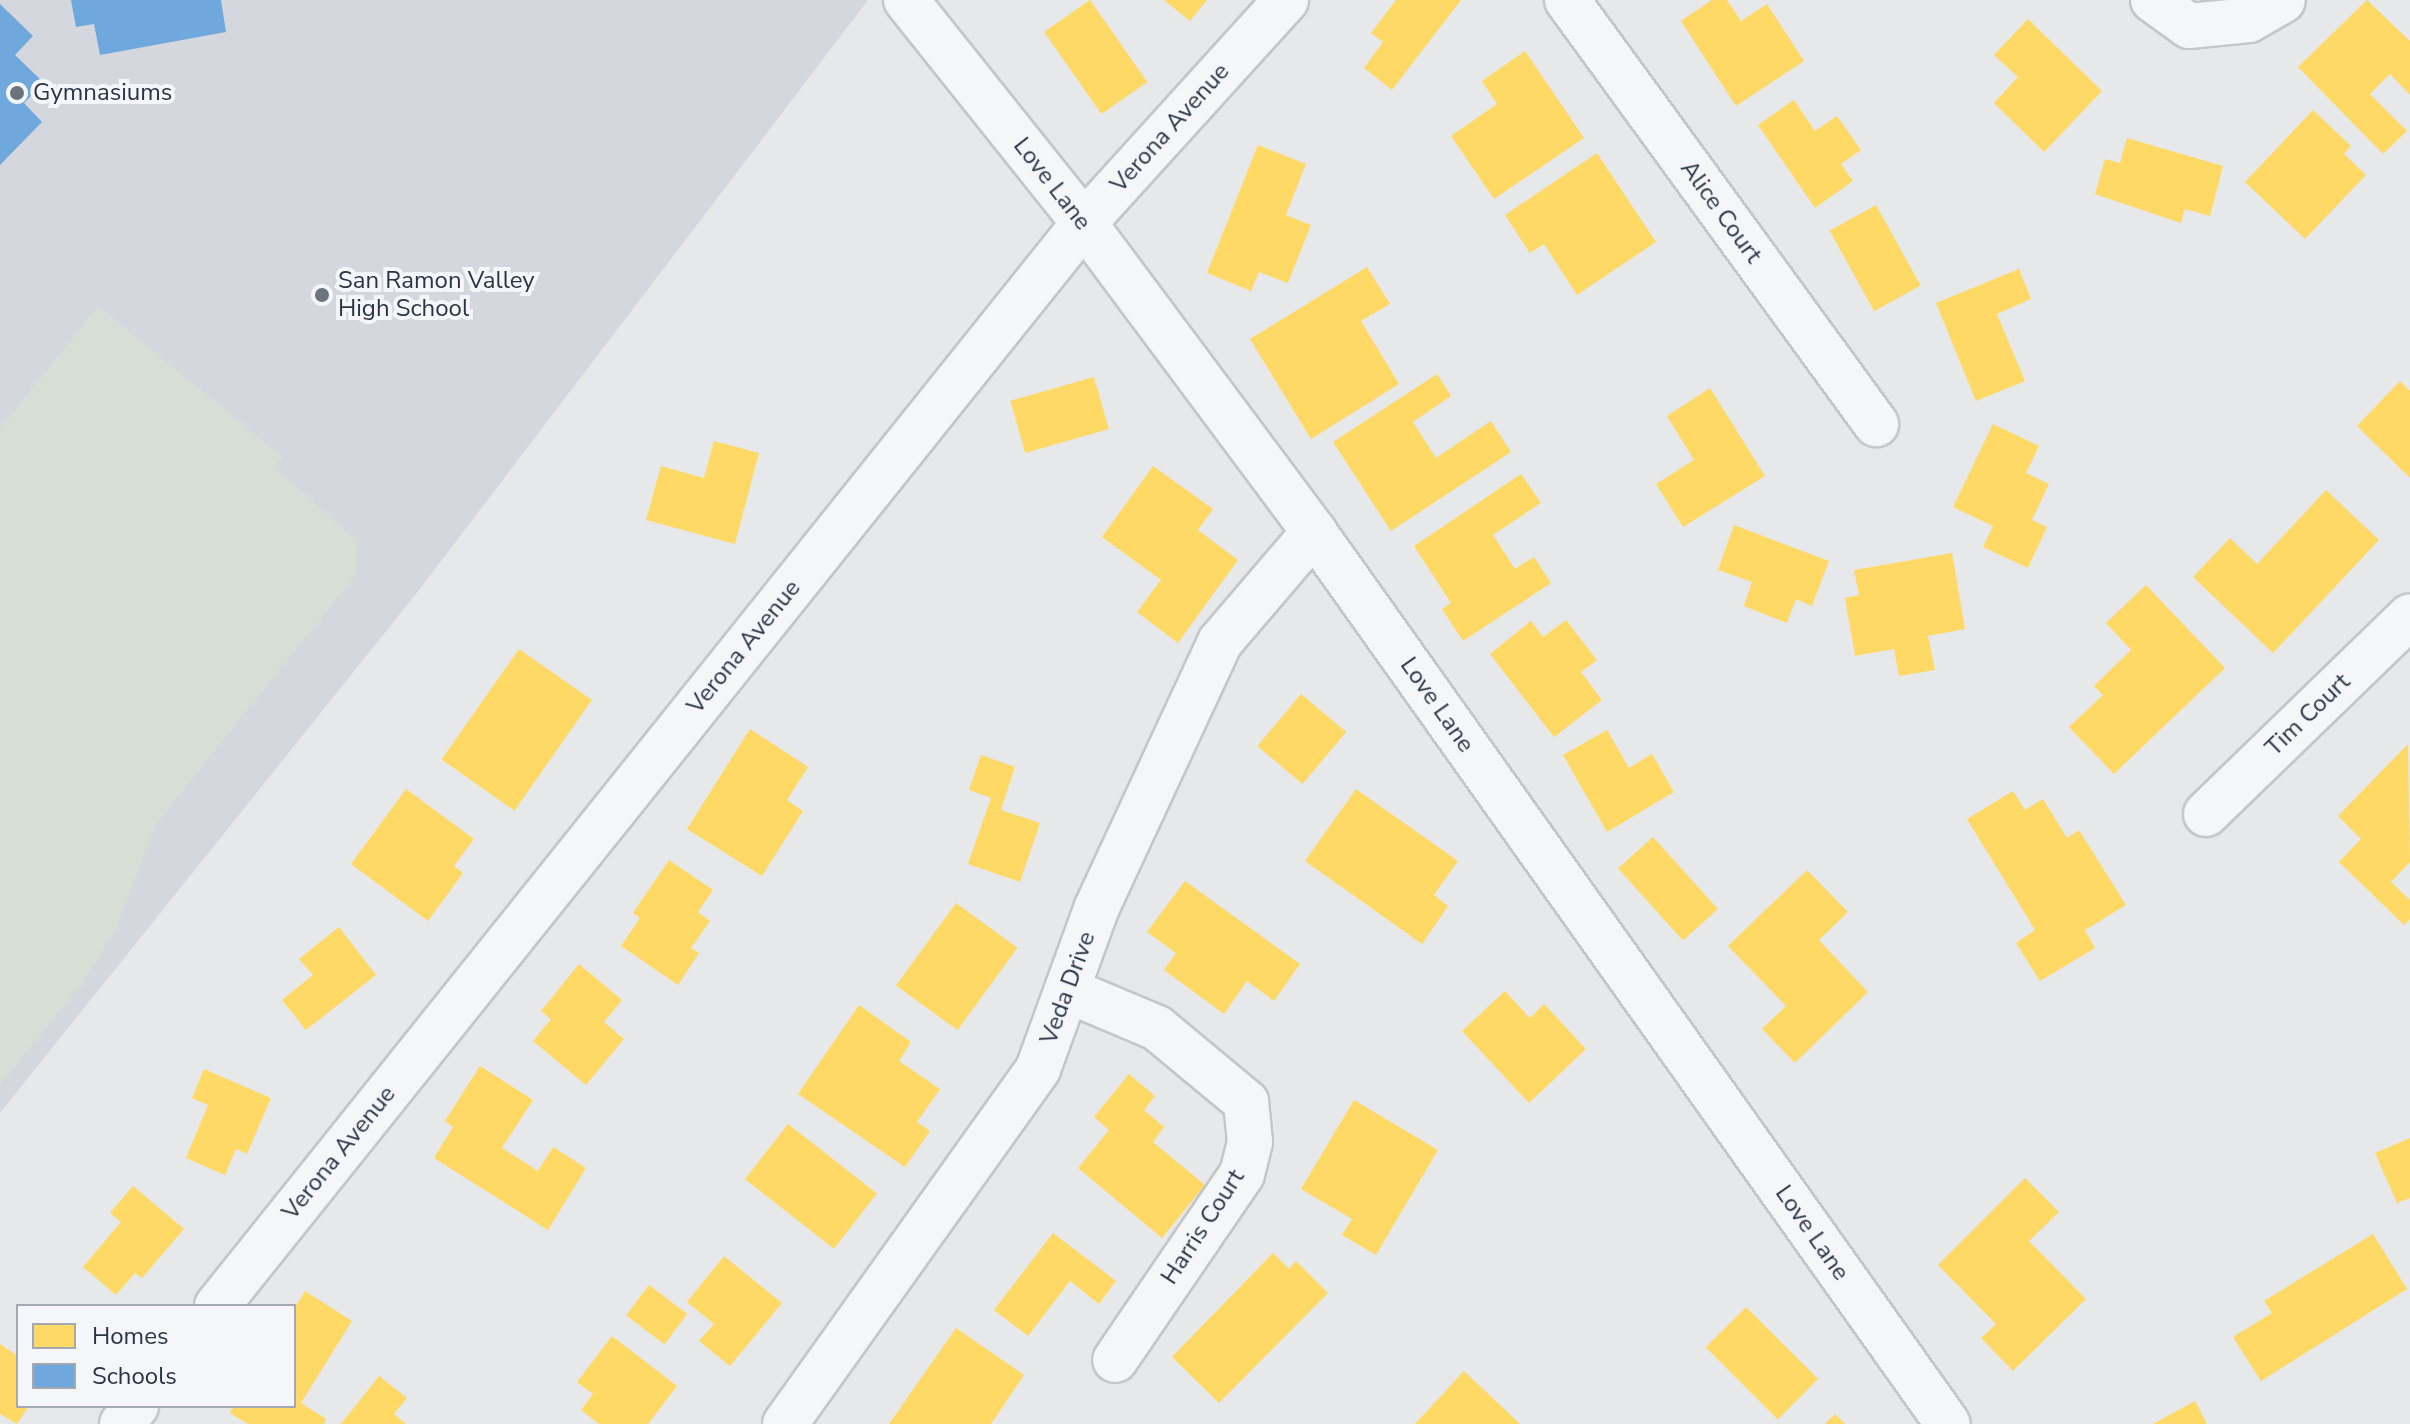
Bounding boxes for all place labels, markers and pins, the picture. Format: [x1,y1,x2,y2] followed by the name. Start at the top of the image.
[33,79,172,107] place label: Gymnasiums
[8,84,26,102] marker: Gymnasiums
[338,267,535,323] place label: San Ramon Valley High School
[313,286,331,304] marker: San Ramon Valley High School

